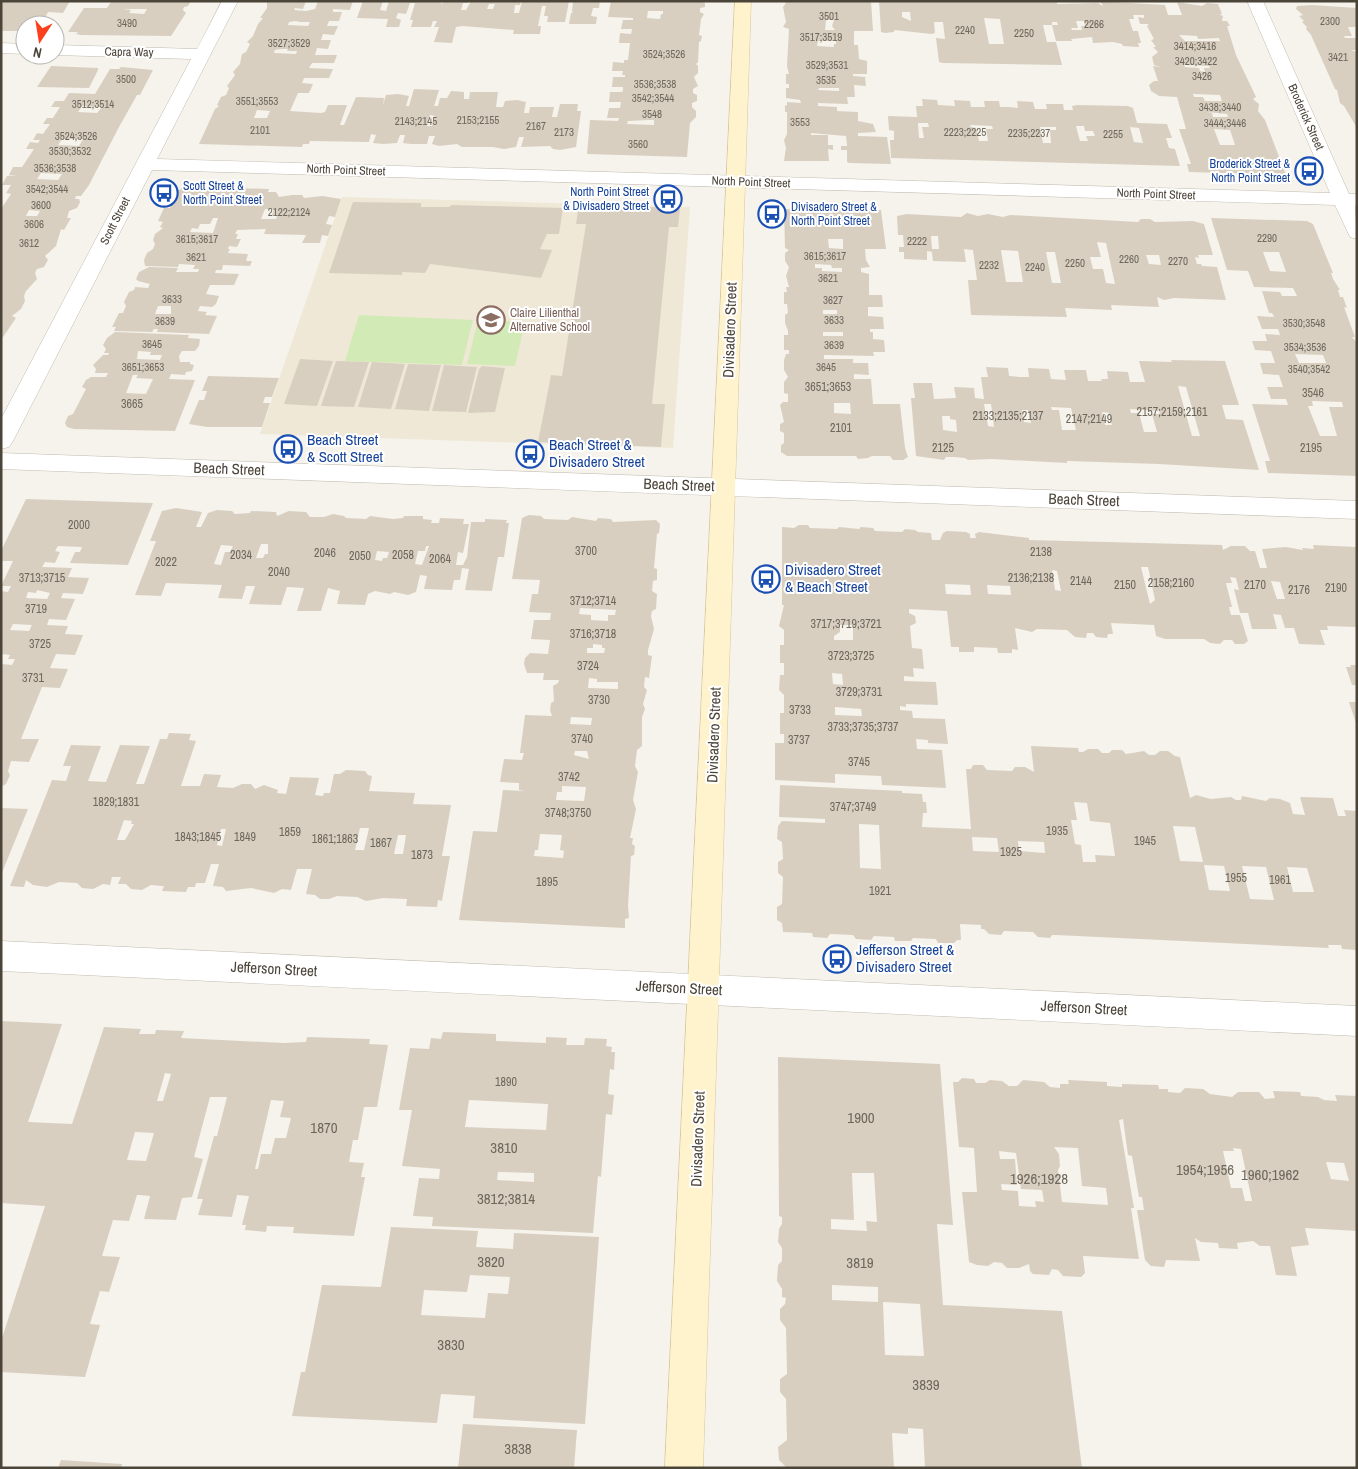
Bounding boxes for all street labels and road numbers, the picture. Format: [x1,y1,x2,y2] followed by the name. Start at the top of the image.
[104,44,154,60] street label: Capra Way
[1284,81,1328,153] street label: Broderick Street
[306,161,386,179] street label: North Point Street
[711,173,791,191] street label: North Point Street
[1116,185,1196,203] street label: North Point Street
[96,194,134,248] street label: Scott Street
[717,281,742,378] street label: Divisadero Street
[193,457,265,480] street label: Beach Street
[643,473,715,496] street label: Beach Street
[1048,488,1120,511] street label: Beach Street
[701,686,726,783] street label: Divisadero Street
[230,956,318,981] street label: Jefferson Street
[635,975,723,1000] street label: Jefferson Street
[1040,995,1128,1020] street label: Jefferson Street
[685,1090,710,1187] street label: Divisadero Street

